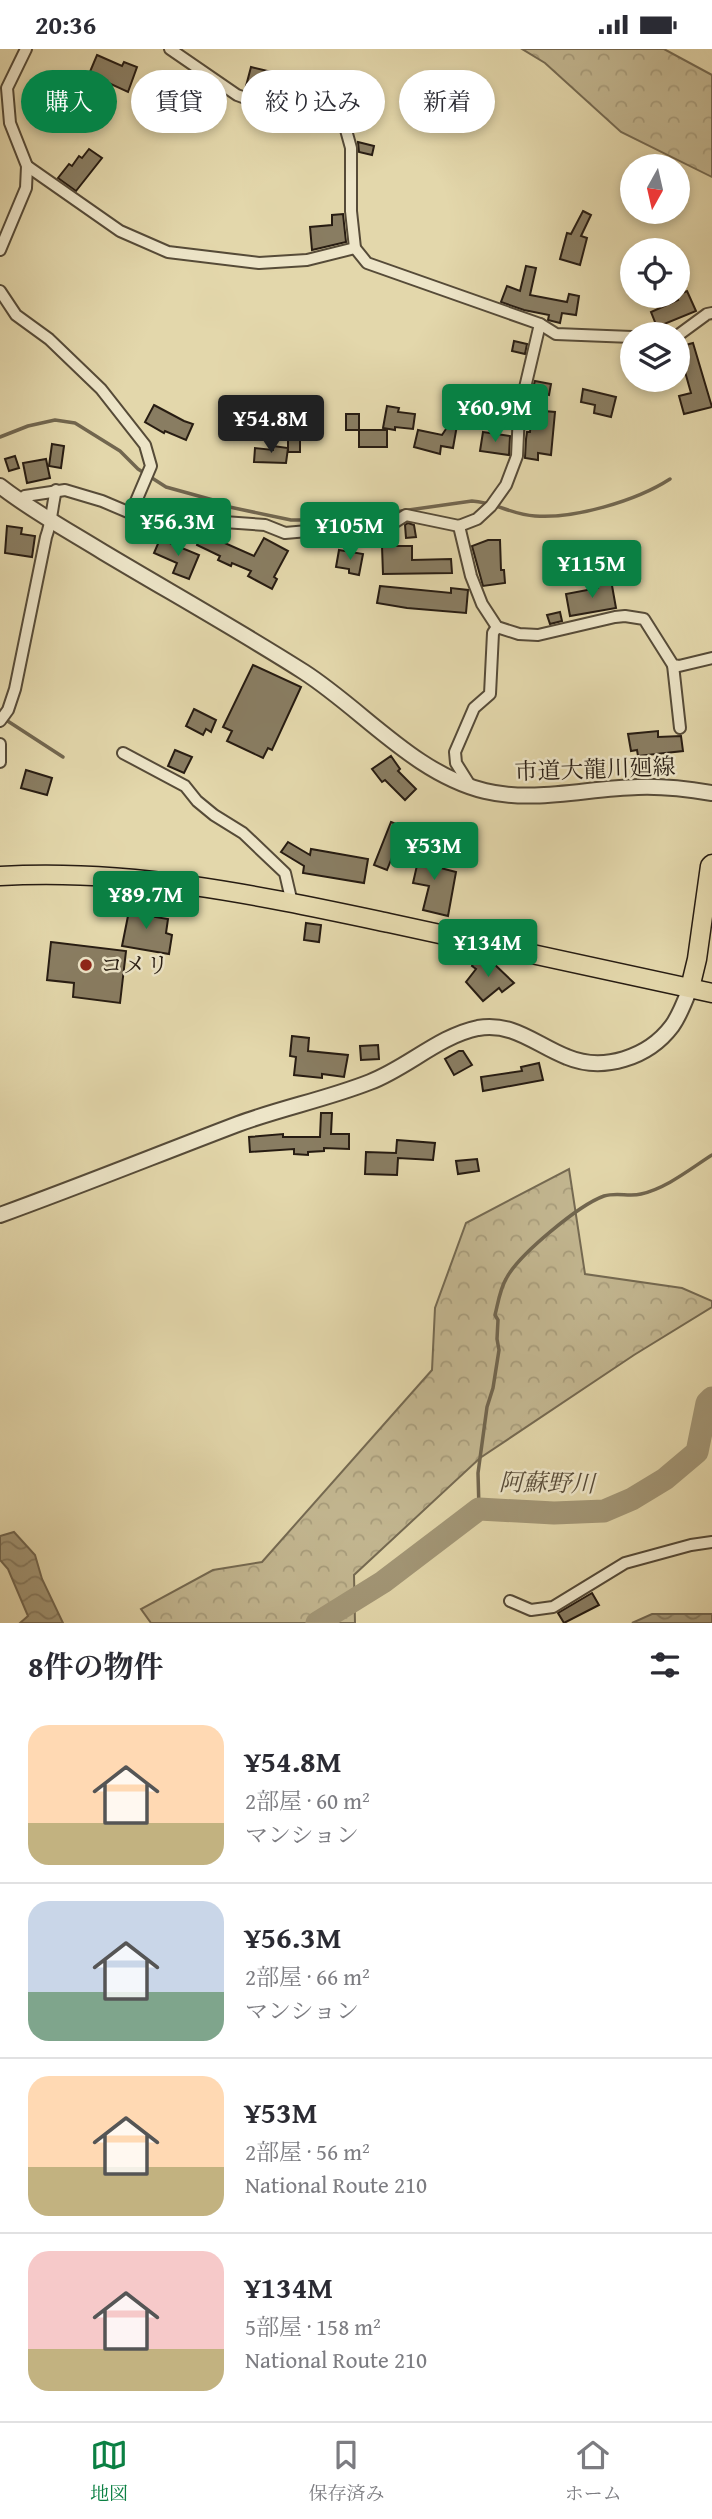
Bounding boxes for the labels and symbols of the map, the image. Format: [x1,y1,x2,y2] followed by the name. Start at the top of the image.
[620,154,690,224] north arrow
[438,385,552,444] pin: ¥60.9M
[214,395,328,455] pin: ¥54.8M
[121,498,235,558] pin: ¥56.3M
[301,503,399,562] pin: ¥105M
[543,540,641,600] pin: ¥115M
[514,749,676,788] street label: 市道大龍川廻線
[393,823,475,882] pin: ¥53M
[89,871,203,931] pin: ¥89.7M
[439,919,537,979] pin: ¥134M
[100,948,169,981] place label: コメリ
[78,957,94,973] marker: コメリ
[499,1464,598,1501] water label: 阿蘇野川

